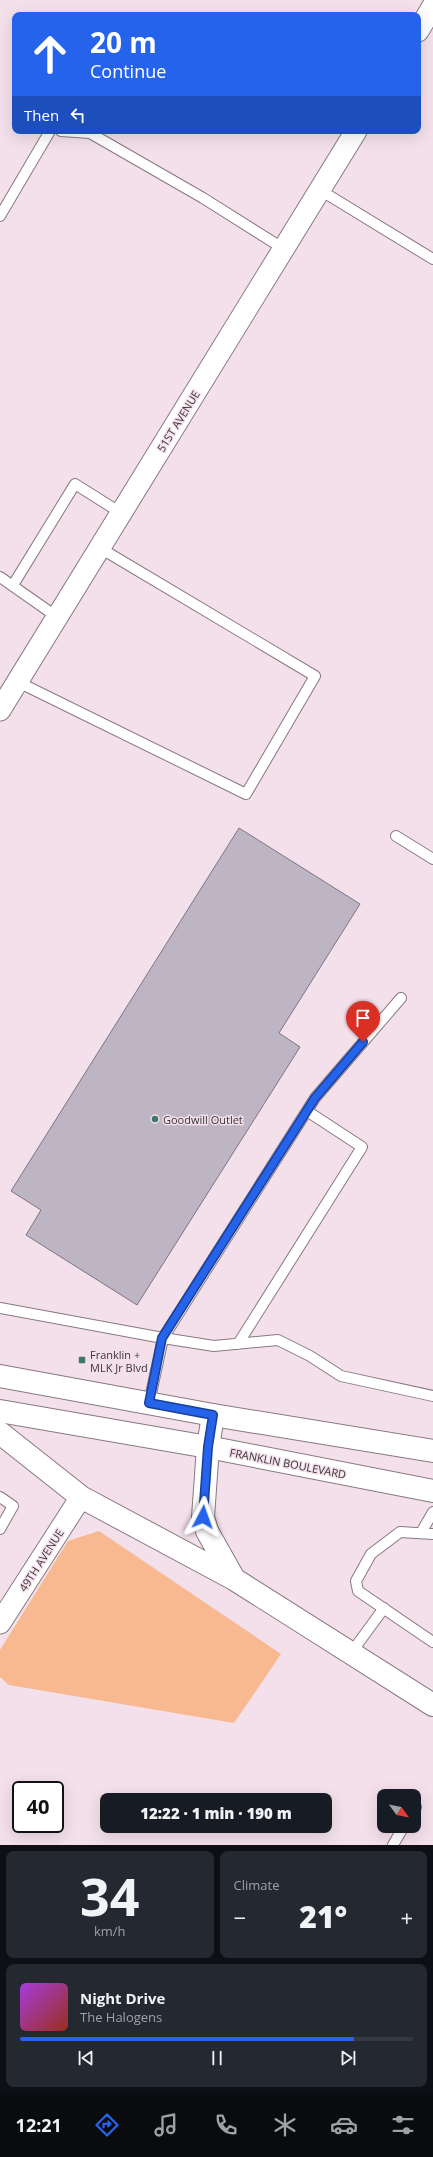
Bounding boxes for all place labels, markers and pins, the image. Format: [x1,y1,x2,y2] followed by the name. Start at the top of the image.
[346,1001,380,1042] pin
[163,1112,243,1127] place label: Goodwill Outlet
[150,1114,160,1124] marker: Goodwill Outlet
[90,1347,148,1375] place label: Franklin + MLK Jr Blvd
[77,1355,87,1365] marker: Franklin + MLK Jr Blvd

